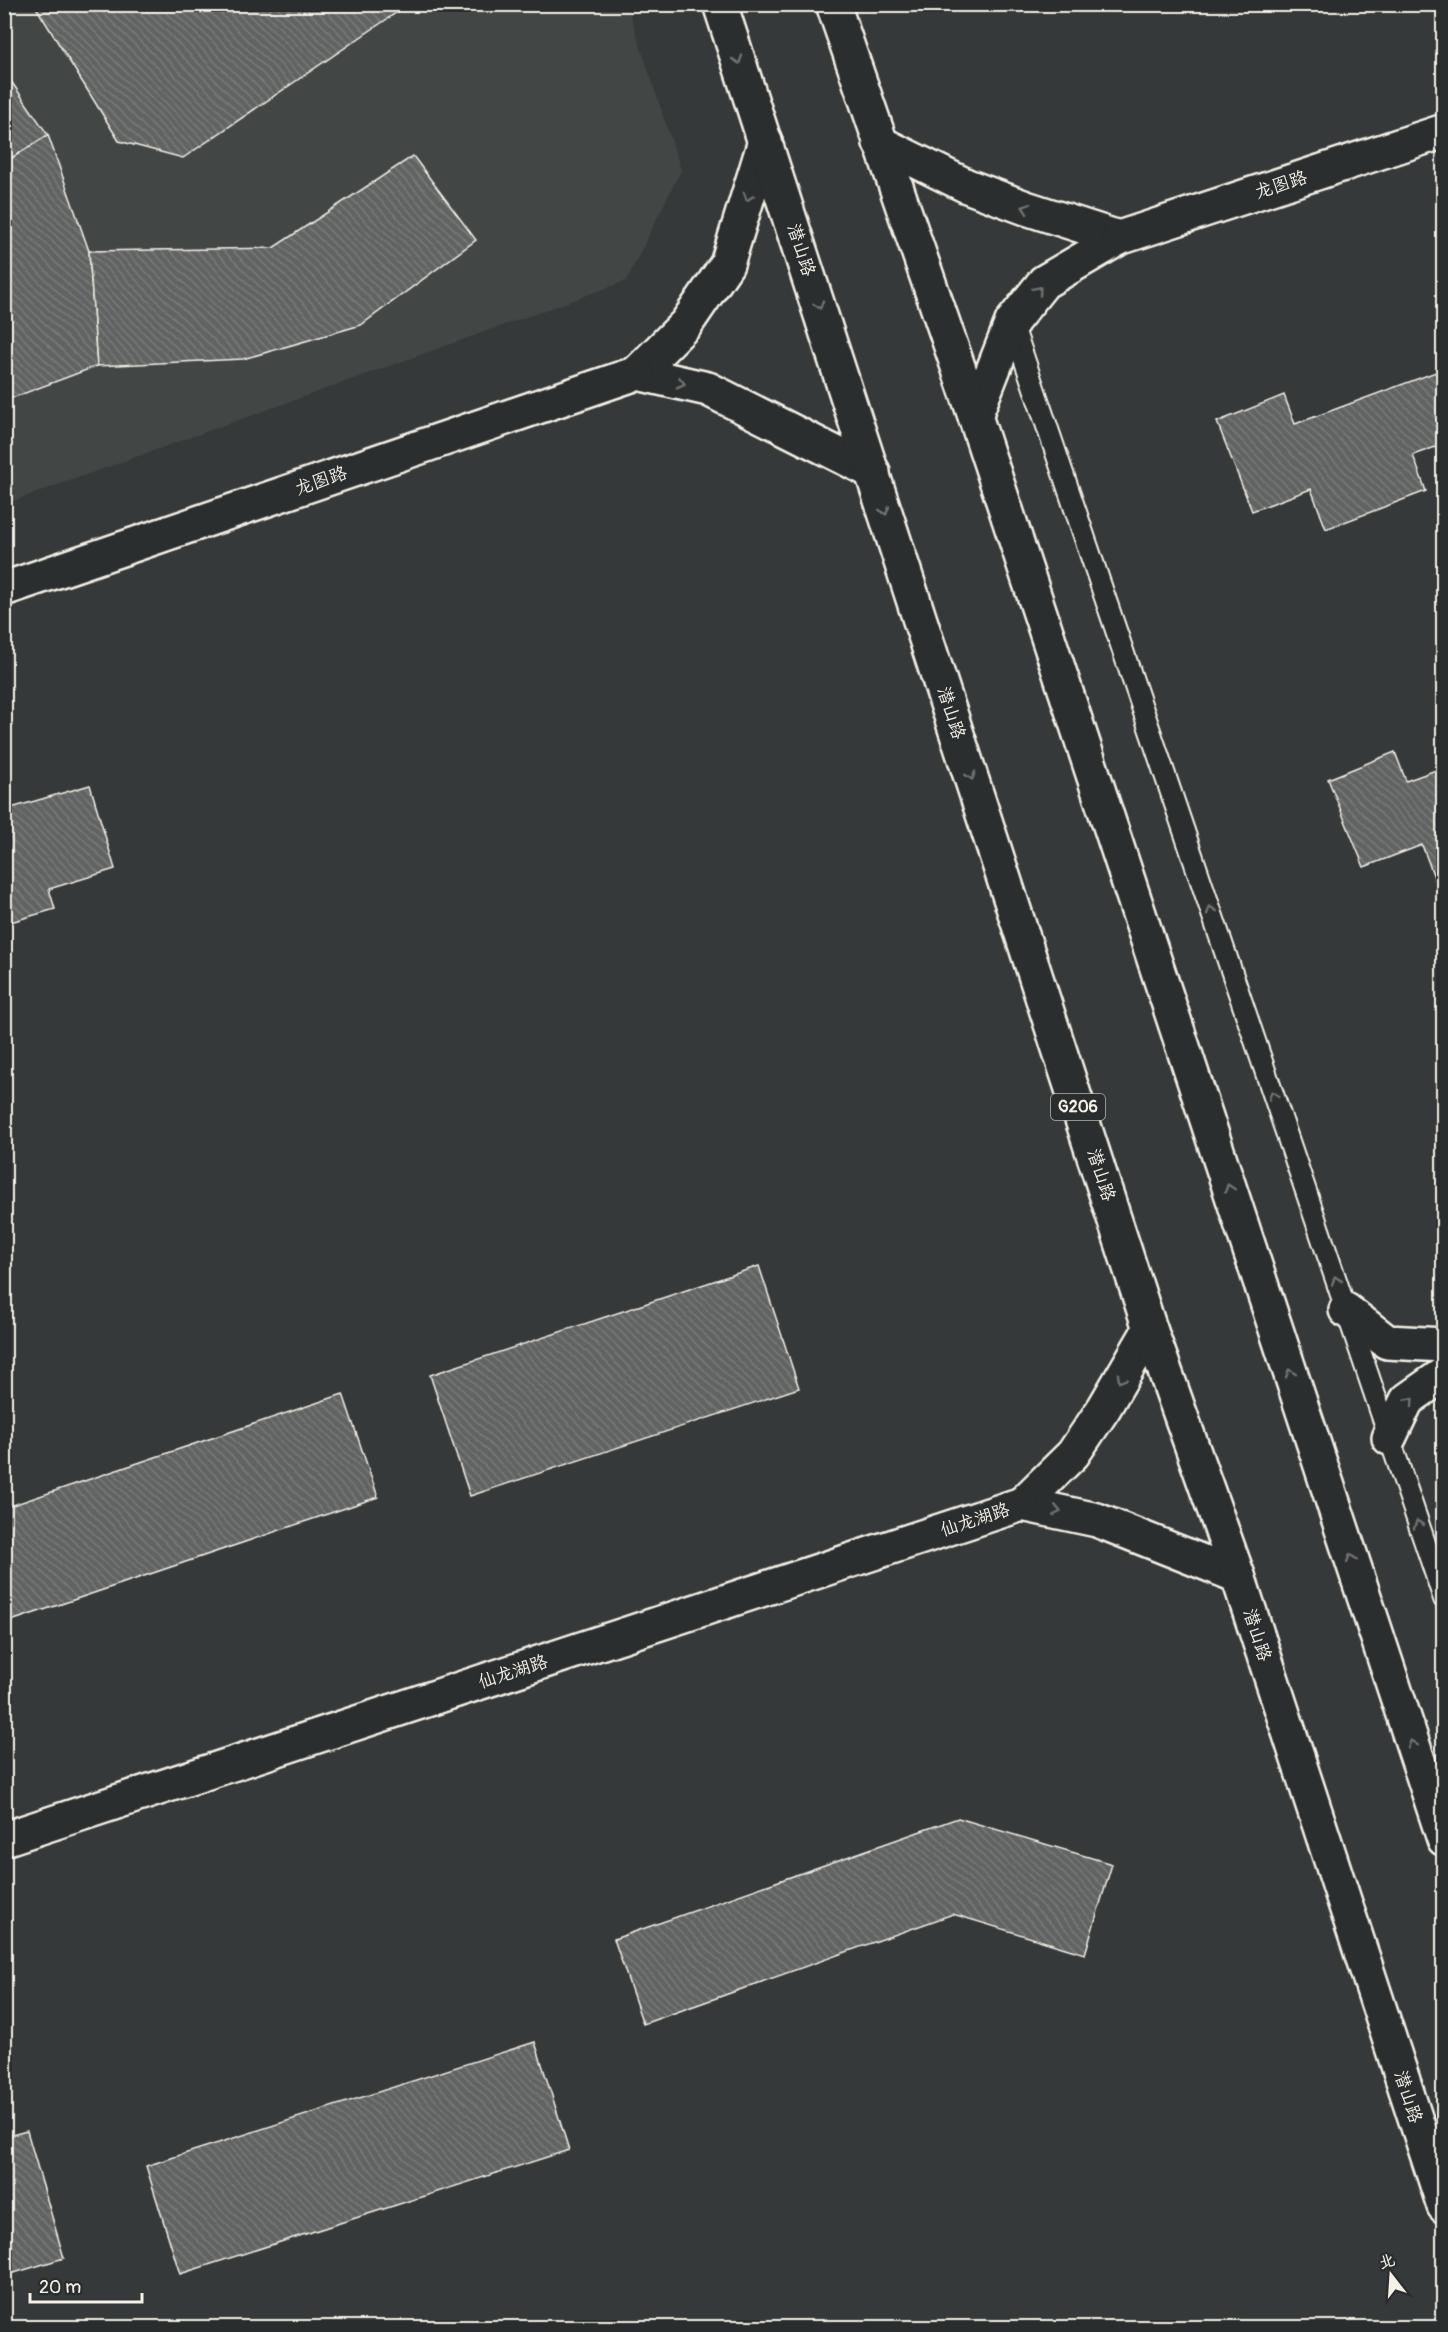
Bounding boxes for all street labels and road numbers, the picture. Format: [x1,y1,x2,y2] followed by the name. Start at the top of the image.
[1252,166,1310,204] street label: 龙图路
[782,221,820,279] street label: 潜山路
[292,461,350,501] street label: 龙图路
[932,684,970,742] street label: 潜山路
[1051,1094,1105,1120] road number: G206
[1082,1146,1120,1204] street label: 潜山路
[937,1498,1013,1542] street label: 仙龙湖路
[1238,1606,1276,1664] street label: 潜山路
[475,1650,551,1694] street label: 仙龙湖路
[1389,2068,1427,2126] street label: 潜山路

